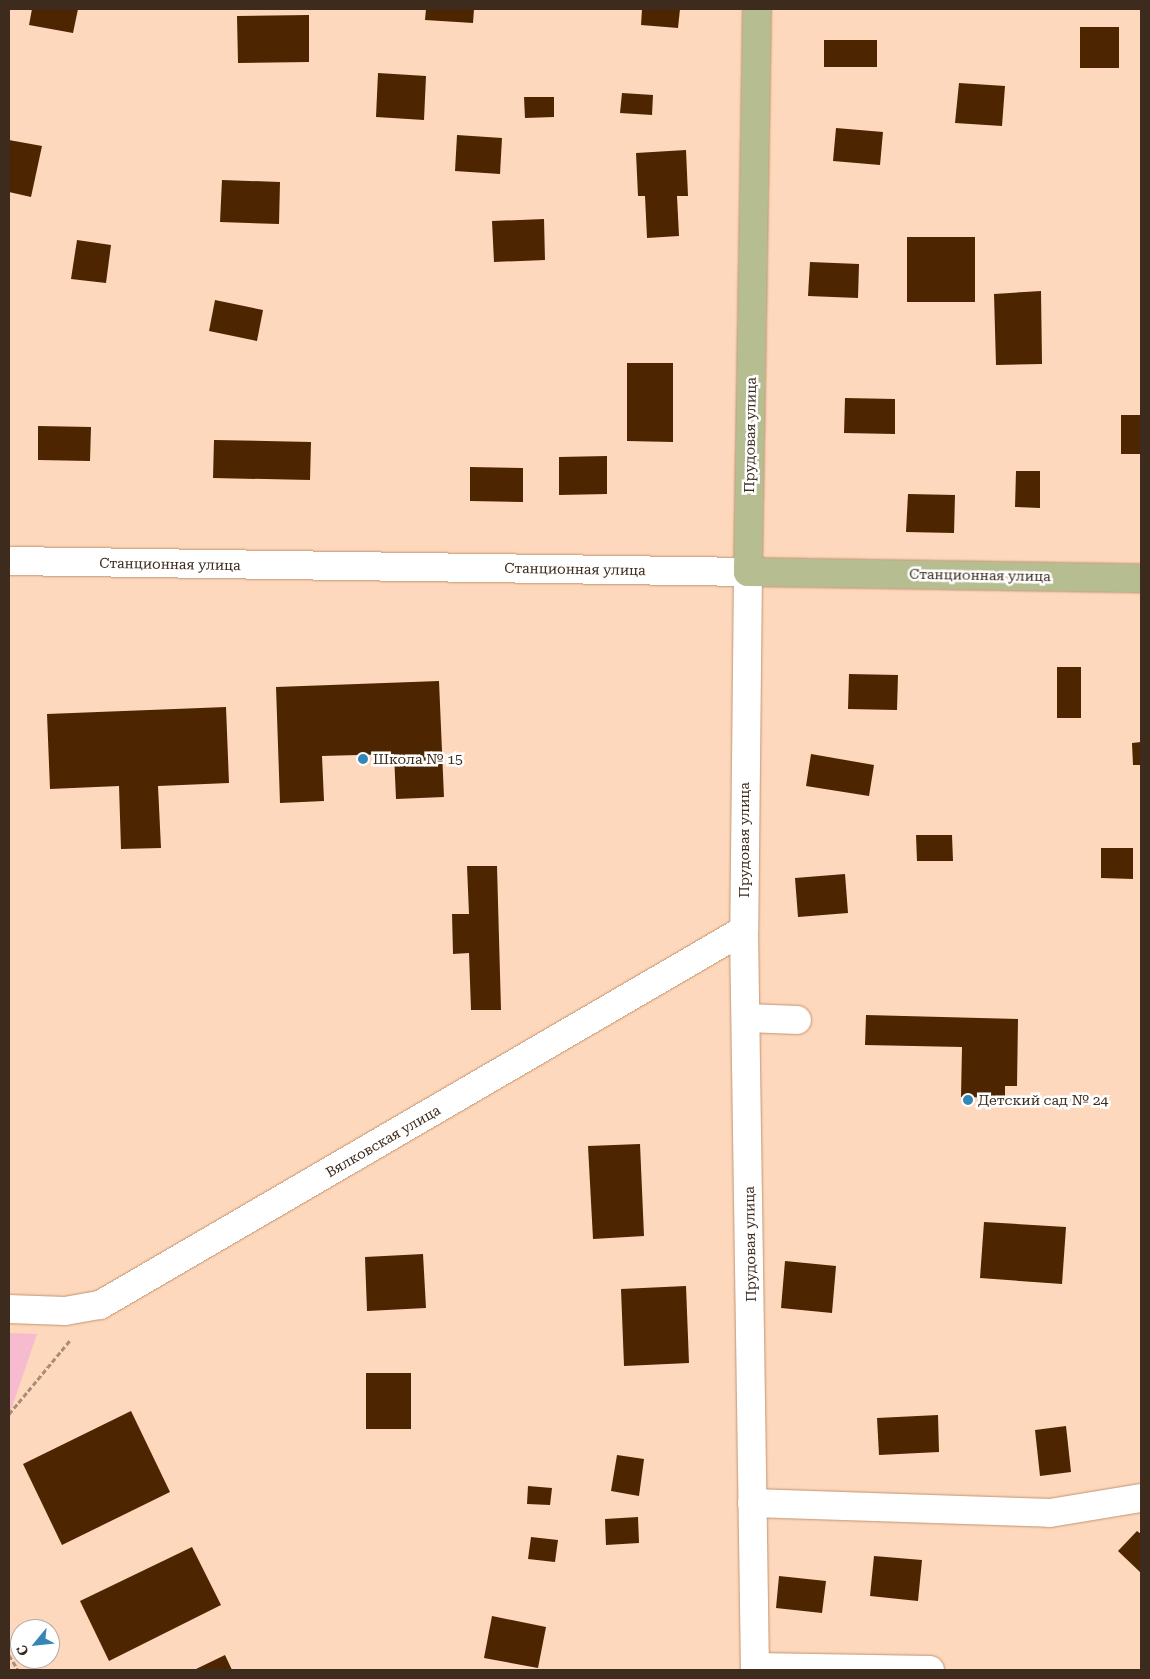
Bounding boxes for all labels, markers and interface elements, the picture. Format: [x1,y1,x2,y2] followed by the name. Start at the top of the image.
[741,377,759,493] street label: Прудовая улица
[99,554,241,574] street label: Станционная улица
[504,559,646,579] street label: Станционная улица
[909,565,1051,585] street label: Станционная улица
[373,751,463,767] place label: Школа № 15
[357,753,369,765] marker: Школа № 15
[736,782,752,898] street label: Прудовая улица
[978,1092,1108,1108] place label: Детский сад № 24
[962,1094,974,1106] marker: Детский сад № 24
[323,1101,443,1181] street label: Вялковская улица
[741,1186,759,1302] street label: Прудовая улица
[10,1619,60,1669] north arrow
[13,1642,32,1659] text: С

